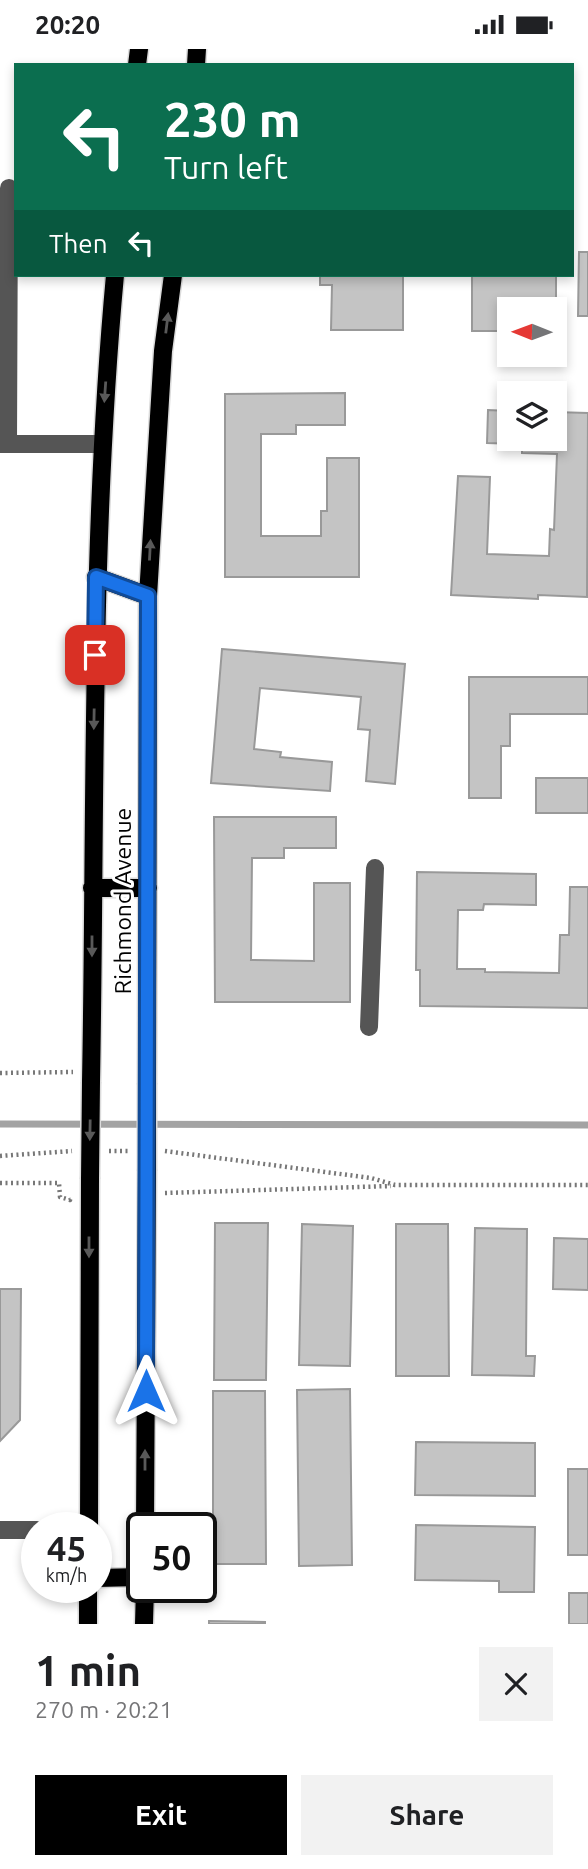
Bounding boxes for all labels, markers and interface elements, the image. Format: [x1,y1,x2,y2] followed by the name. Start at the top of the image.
[35,10,100,39] text: 20:20
[49,91,140,182] icon: left
[164,91,301,146] text: 230 m
[164,149,288,185] text: Turn left
[122,224,160,262] icon: left
[49,229,108,258] text: Then
[497,297,567,367] north arrow
[497,297,567,451] map controls
[161,311,172,333] one-way arrow
[99,381,110,403] one-way arrow
[497,381,567,451] button: layers
[145,538,156,560] one-way arrow
[65,625,125,685] pin
[76,636,114,674] icon: arrive
[88,708,100,730] one-way arrow
[110,808,135,994] street label: Richmond Avenue
[86,935,98,957] one-way arrow
[85,1120,96,1142] one-way arrow
[83,1236,95,1258] one-way arrow
[109,1354,183,1428] position arrow
[140,1448,151,1470] one-way arrow
[126,1512,217,1603] speed limit sign: 50
[47,1528,86,1568] text: 45
[46,1565,87,1585] text: km/h
[35,1647,141,1694] text: 1 min
[479,1647,553,1721] button: close
[35,1697,173,1722] text: 270 m · 20:21
[35,1775,287,1855] button: Exit
[301,1775,553,1855] button: Share

